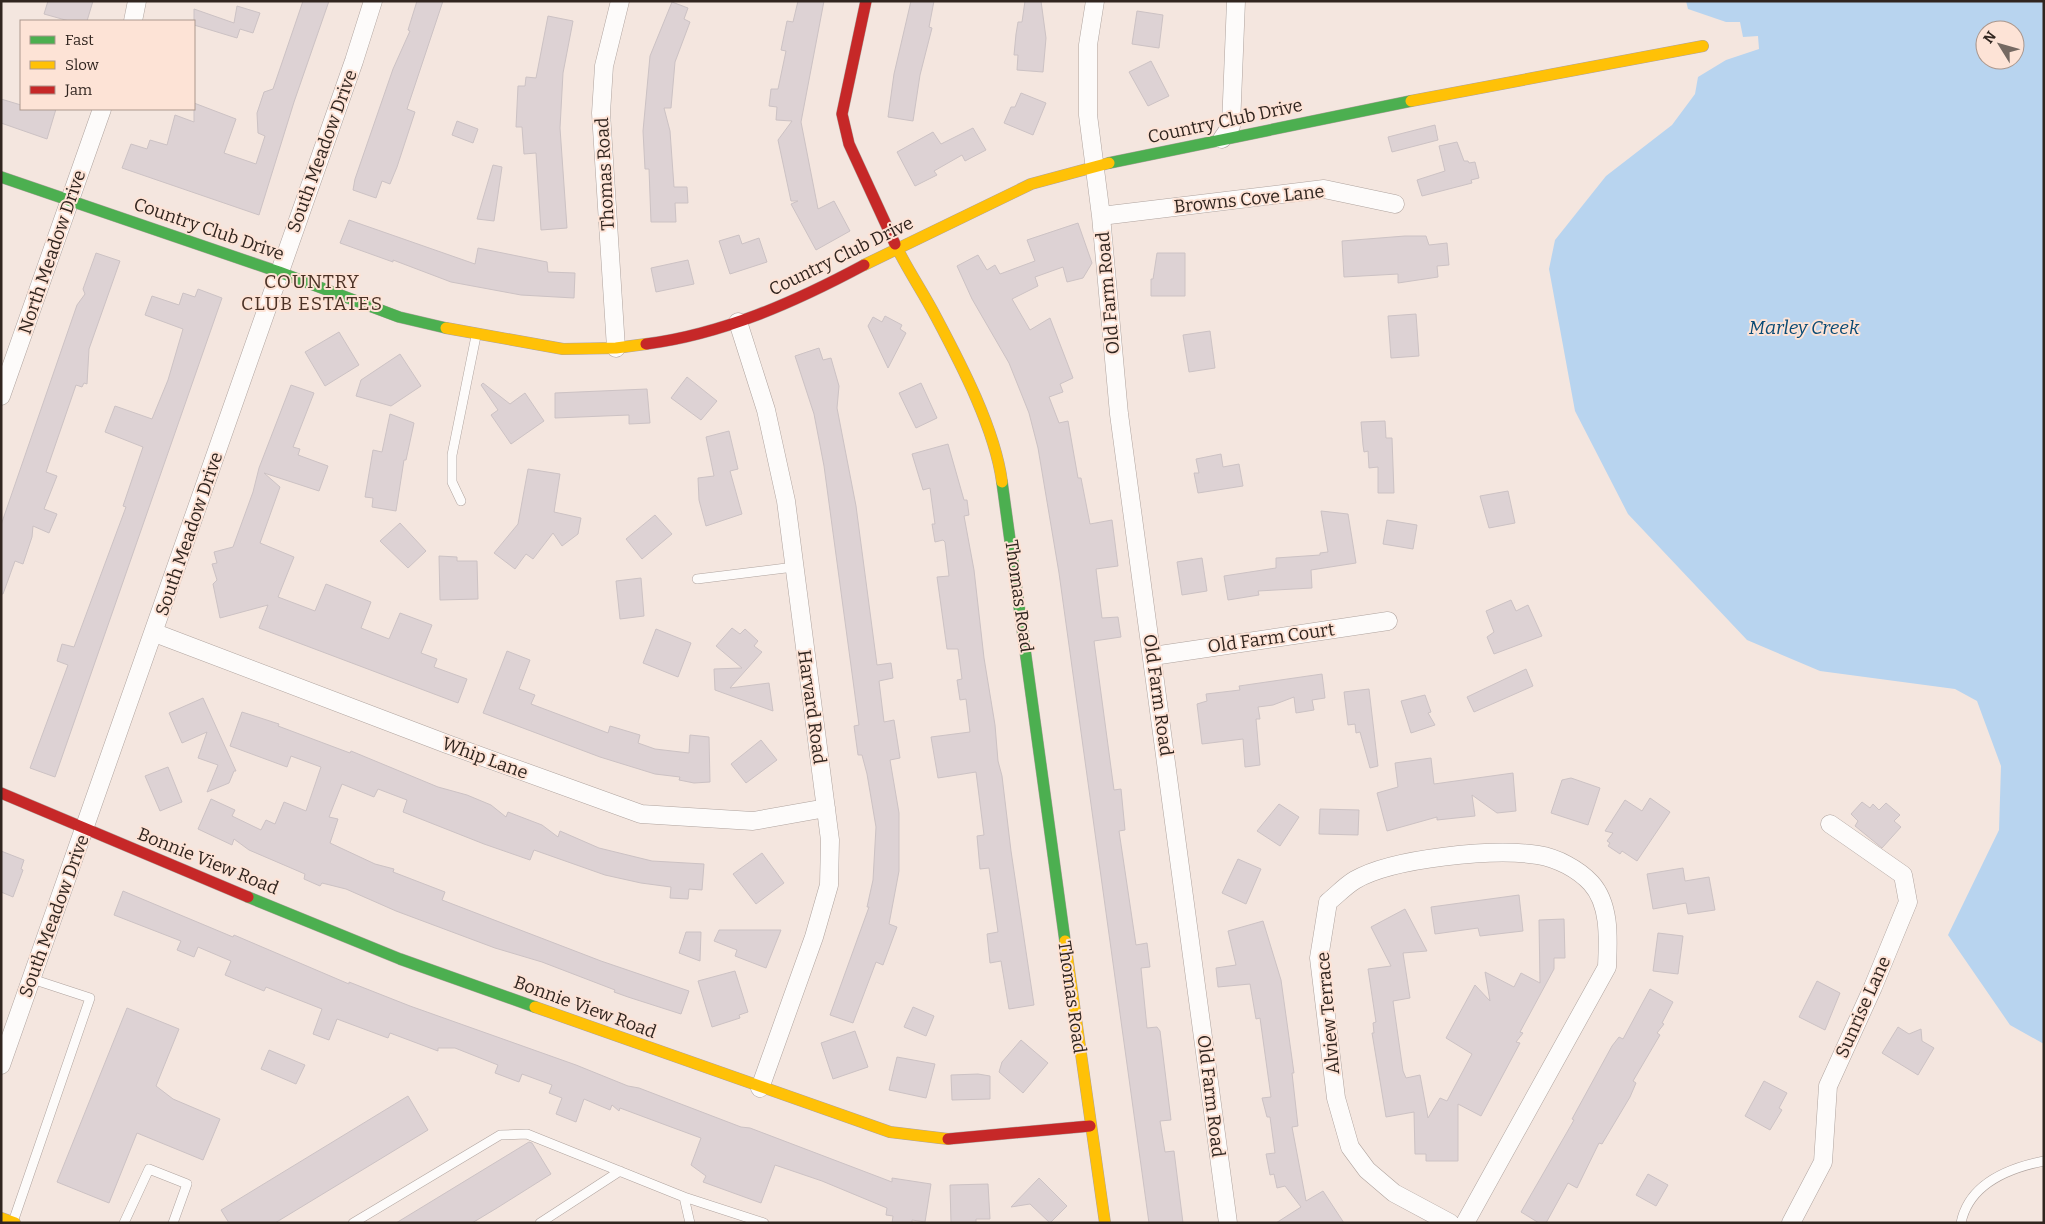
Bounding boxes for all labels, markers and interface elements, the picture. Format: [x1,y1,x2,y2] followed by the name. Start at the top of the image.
[20,20,195,110] legend
[1975,20,2025,70] north arrow
[1980,28,2000,47] text: N
[65,31,94,49] text: Fast
[65,56,100,74] text: Slow
[282,67,362,235] street label: South Meadow Drive
[64,81,93,99] text: Jam
[1146,94,1304,148] street label: Country Club Drive
[591,116,619,231] street label: Thomas Road
[14,167,90,337] street label: North Meadow Drive
[1173,180,1325,218] street label: Browns Cove Lane
[131,193,287,265] street label: Country Club Drive
[765,212,917,300] street label: Country Club Drive
[1092,230,1124,355] street label: Old Farm Road
[241,270,383,315] district label: COUNTRY CLUB ESTATES
[1749,316,1860,339] water label: Marley Creek
[151,449,227,619] street label: South Meadow Drive
[1000,538,1038,654] street label: Thomas Road
[1206,618,1336,658] street label: Old Farm Court
[1139,633,1177,758] street label: Old Farm Road
[793,648,831,766] street label: Harvard Road
[439,732,531,784] street label: Whip Lane
[134,823,282,899] street label: Bonnie View Road
[14,832,94,1000] street label: South Meadow Drive
[1053,939,1091,1055] street label: Thomas Road
[1312,951,1344,1075] street label: Alview Terrace
[1831,953,1895,1061] street label: Sunrise Lane
[511,971,660,1043] street label: Bonnie View Road
[1193,1034,1229,1159] street label: Old Farm Road

